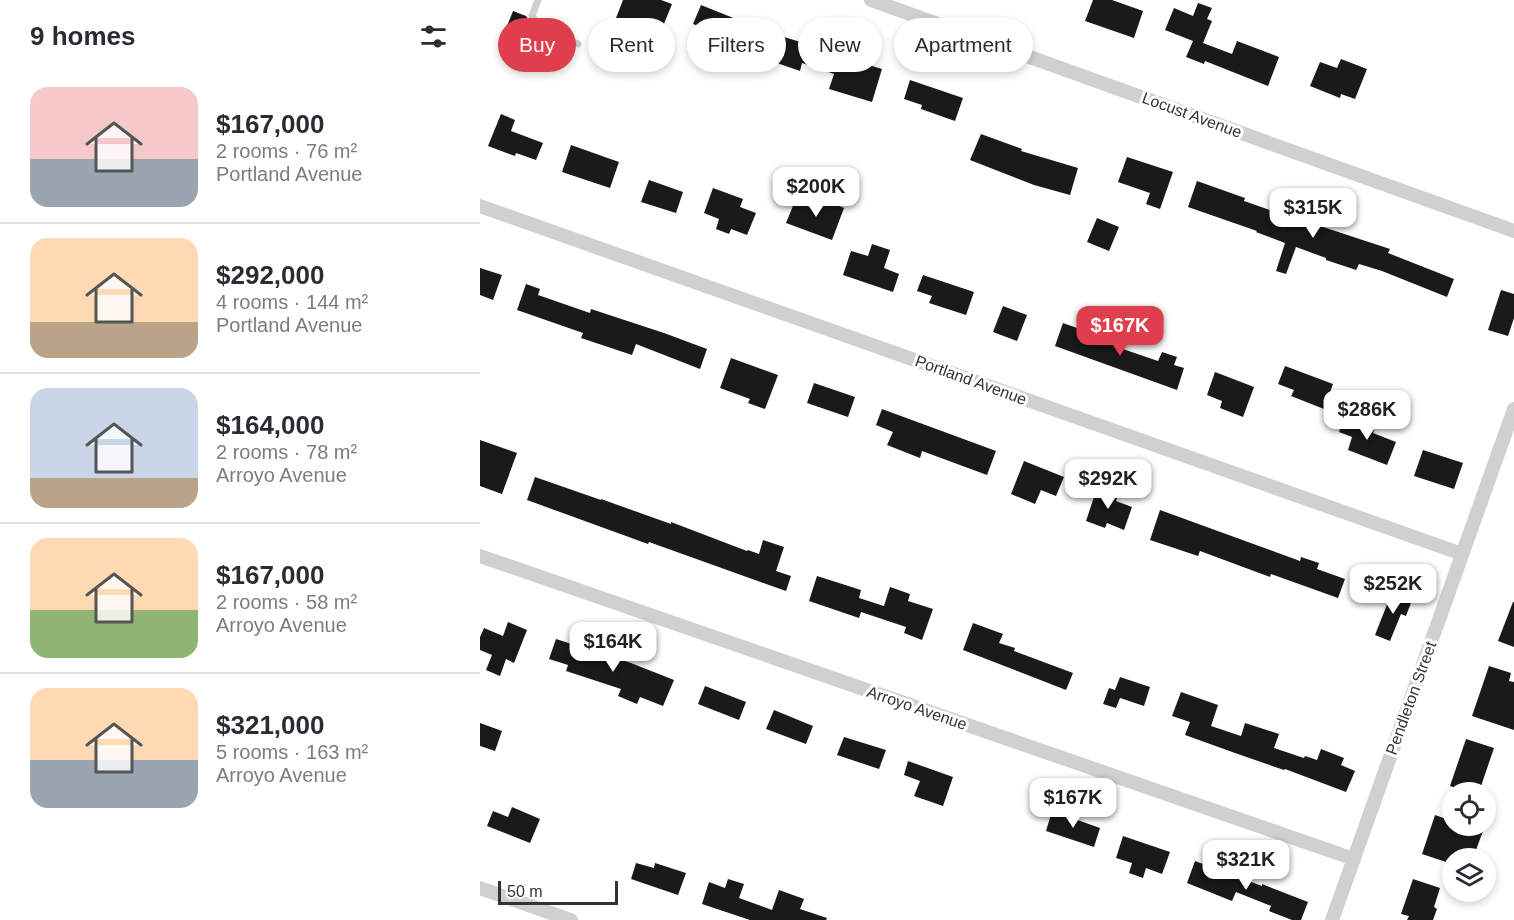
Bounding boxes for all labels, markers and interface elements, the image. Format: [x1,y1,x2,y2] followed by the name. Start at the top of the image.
[498,18,576,72] chip: Buy
[588,18,675,72] chip: Rent
[687,18,786,72] chip: Filters
[798,18,882,72] chip: New
[894,18,1033,72] chip: Apartment
[417,20,450,53] icon: filters
[30,21,136,51] text: 9 homes
[1140,89,1244,141] street label: Locust Avenue
[216,109,324,139] text: $167,000
[78,111,150,183] icon: home
[216,140,357,162] text: 2 rooms · 76 m²
[216,163,362,185] text: Portland Avenue
[774,167,858,218] pin: $200K
[787,175,845,197] text: $200K
[1271,188,1355,239] pin: $315K
[1284,196,1342,218] text: $315K
[216,260,324,290] text: $292,000
[78,262,150,334] icon: home
[216,291,368,313] text: 4 rooms · 144 m²
[1078,306,1162,357] pin: $167K
[216,314,362,336] text: Portland Avenue
[1091,314,1149,336] text: $167K
[913,352,1029,408] street label: Portland Avenue
[1325,390,1409,441] pin: $286K
[1338,398,1396,420] text: $286K
[216,410,324,440] text: $164,000
[78,412,150,484] icon: home
[216,441,357,463] text: 2 rooms · 78 m²
[1066,459,1150,510] pin: $292K
[216,464,347,486] text: Arroyo Avenue
[1079,467,1137,489] text: $292K
[216,560,324,590] text: $167,000
[78,562,150,634] icon: home
[1351,564,1435,615] pin: $252K
[1364,572,1422,594] text: $252K
[216,591,357,613] text: 2 rooms · 58 m²
[216,614,347,636] text: Arroyo Avenue
[571,622,655,673] pin: $164K
[584,630,642,652] text: $164K
[1383,639,1440,757] street label: Pendleton Street
[865,683,969,733] street label: Arroyo Avenue
[216,710,324,740] text: $321,000
[78,712,150,784] icon: home
[216,741,368,763] text: 5 rooms · 163 m²
[216,764,347,786] text: Arroyo Avenue
[1031,778,1115,829] pin: $167K
[1442,782,1496,902] map controls
[1442,782,1496,836] button: locate
[1044,786,1102,808] text: $167K
[1204,840,1288,891] pin: $321K
[1217,848,1275,870] text: $321K
[1442,848,1496,902] button: layers
[498,878,618,906] scale bar
[507,883,543,900] text: 50 m

